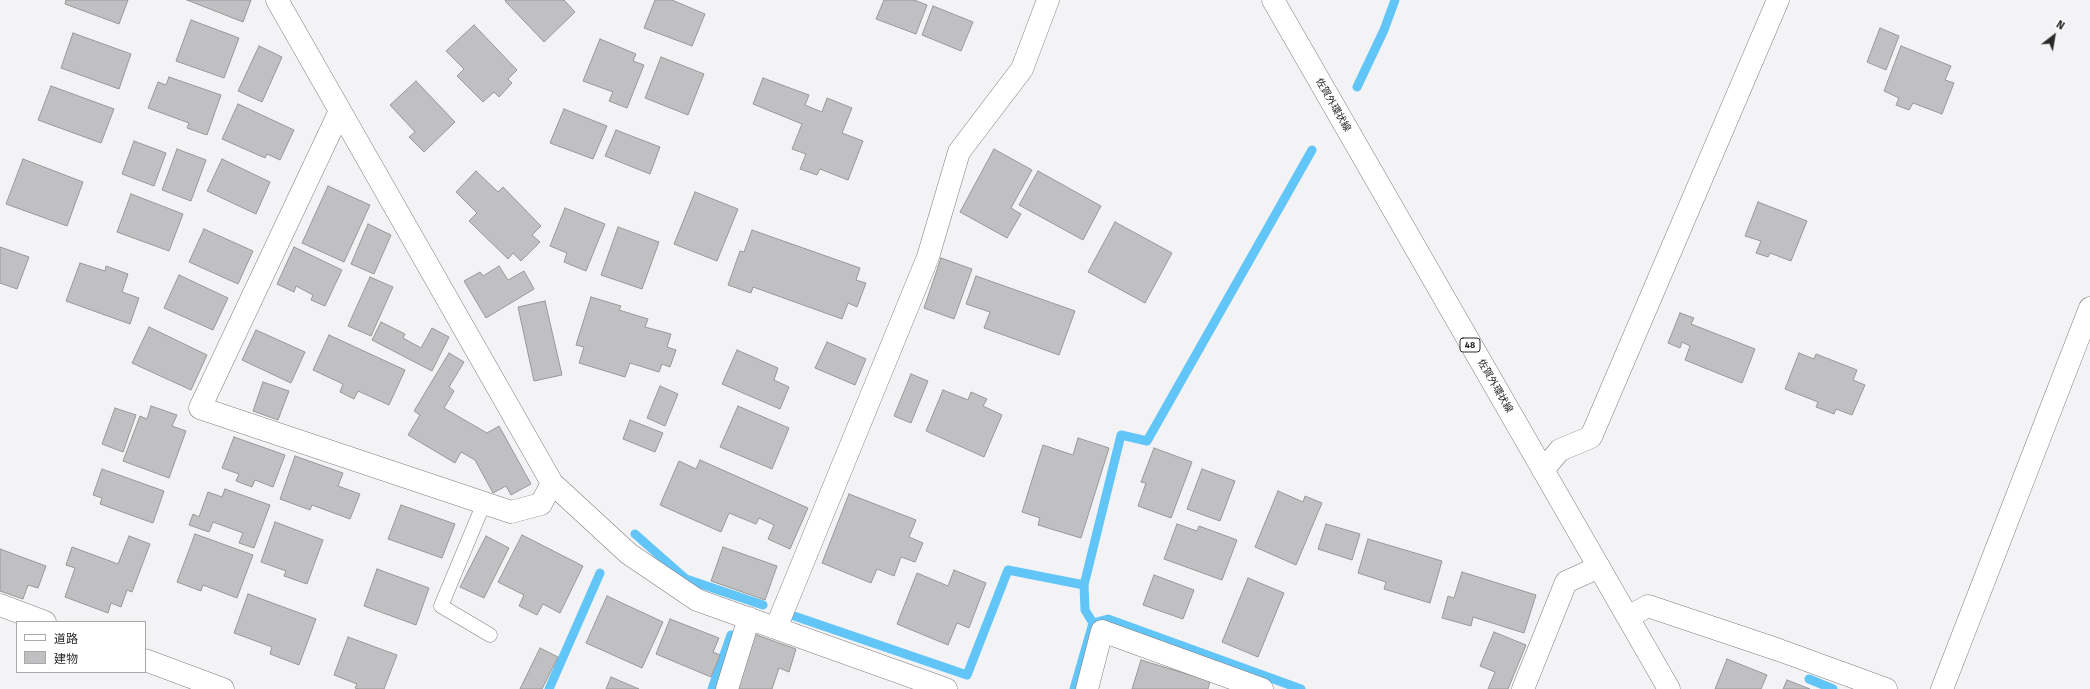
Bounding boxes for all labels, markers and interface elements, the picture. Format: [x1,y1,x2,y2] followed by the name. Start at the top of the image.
[2034,16,2074,56] north arrow
[2054,18,2067,33] text: N
[1313,76,1353,134] street label: 佐賀外環状線
[1460,338,1480,352] road number: 48
[1475,357,1515,415] street label: 佐賀外環状線
[16,621,146,673] legend
[54,632,78,646] text: 道路
[54,652,78,666] text: 建物

